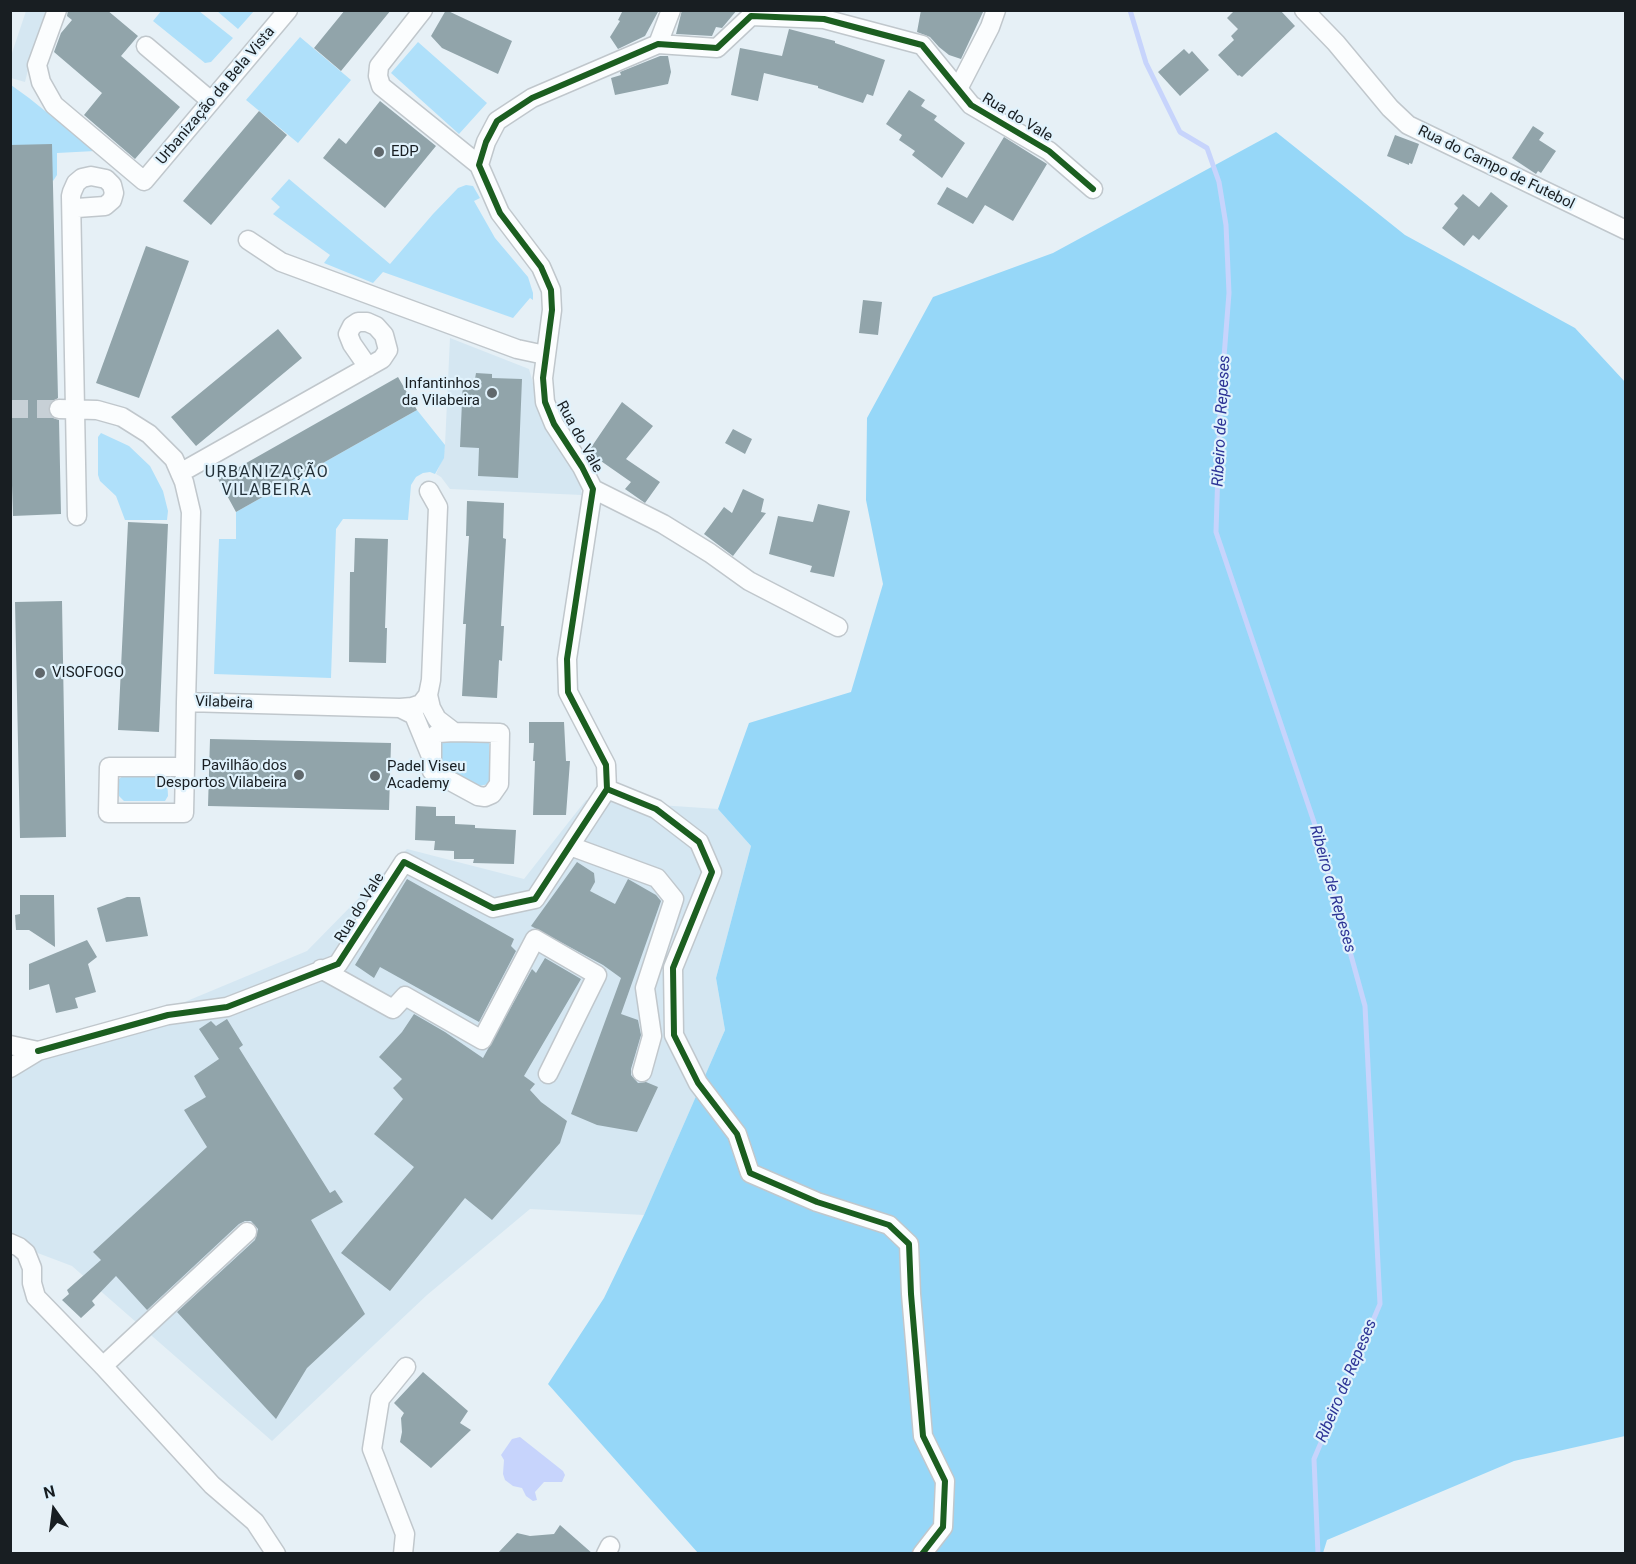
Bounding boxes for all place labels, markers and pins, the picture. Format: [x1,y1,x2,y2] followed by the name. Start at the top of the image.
[391,143,419,161] place label: EDP
[372,145,386,159] marker: EDP
[402,375,480,410] place label: Infantinhos da Vilabeira
[485,386,499,400] marker: Infantinhos da Vilabeira
[52,664,124,682] place label: VISOFOGO
[33,666,47,680] marker: VISOFOGO
[156,757,287,792] place label: Pavilhão dos Desportos Vilabeira
[387,758,465,793] place label: Padel Viseu Academy
[292,768,306,782] marker: Pavilhão dos Desportos Vilabeira
[368,769,382,783] marker: Padel Viseu Academy

